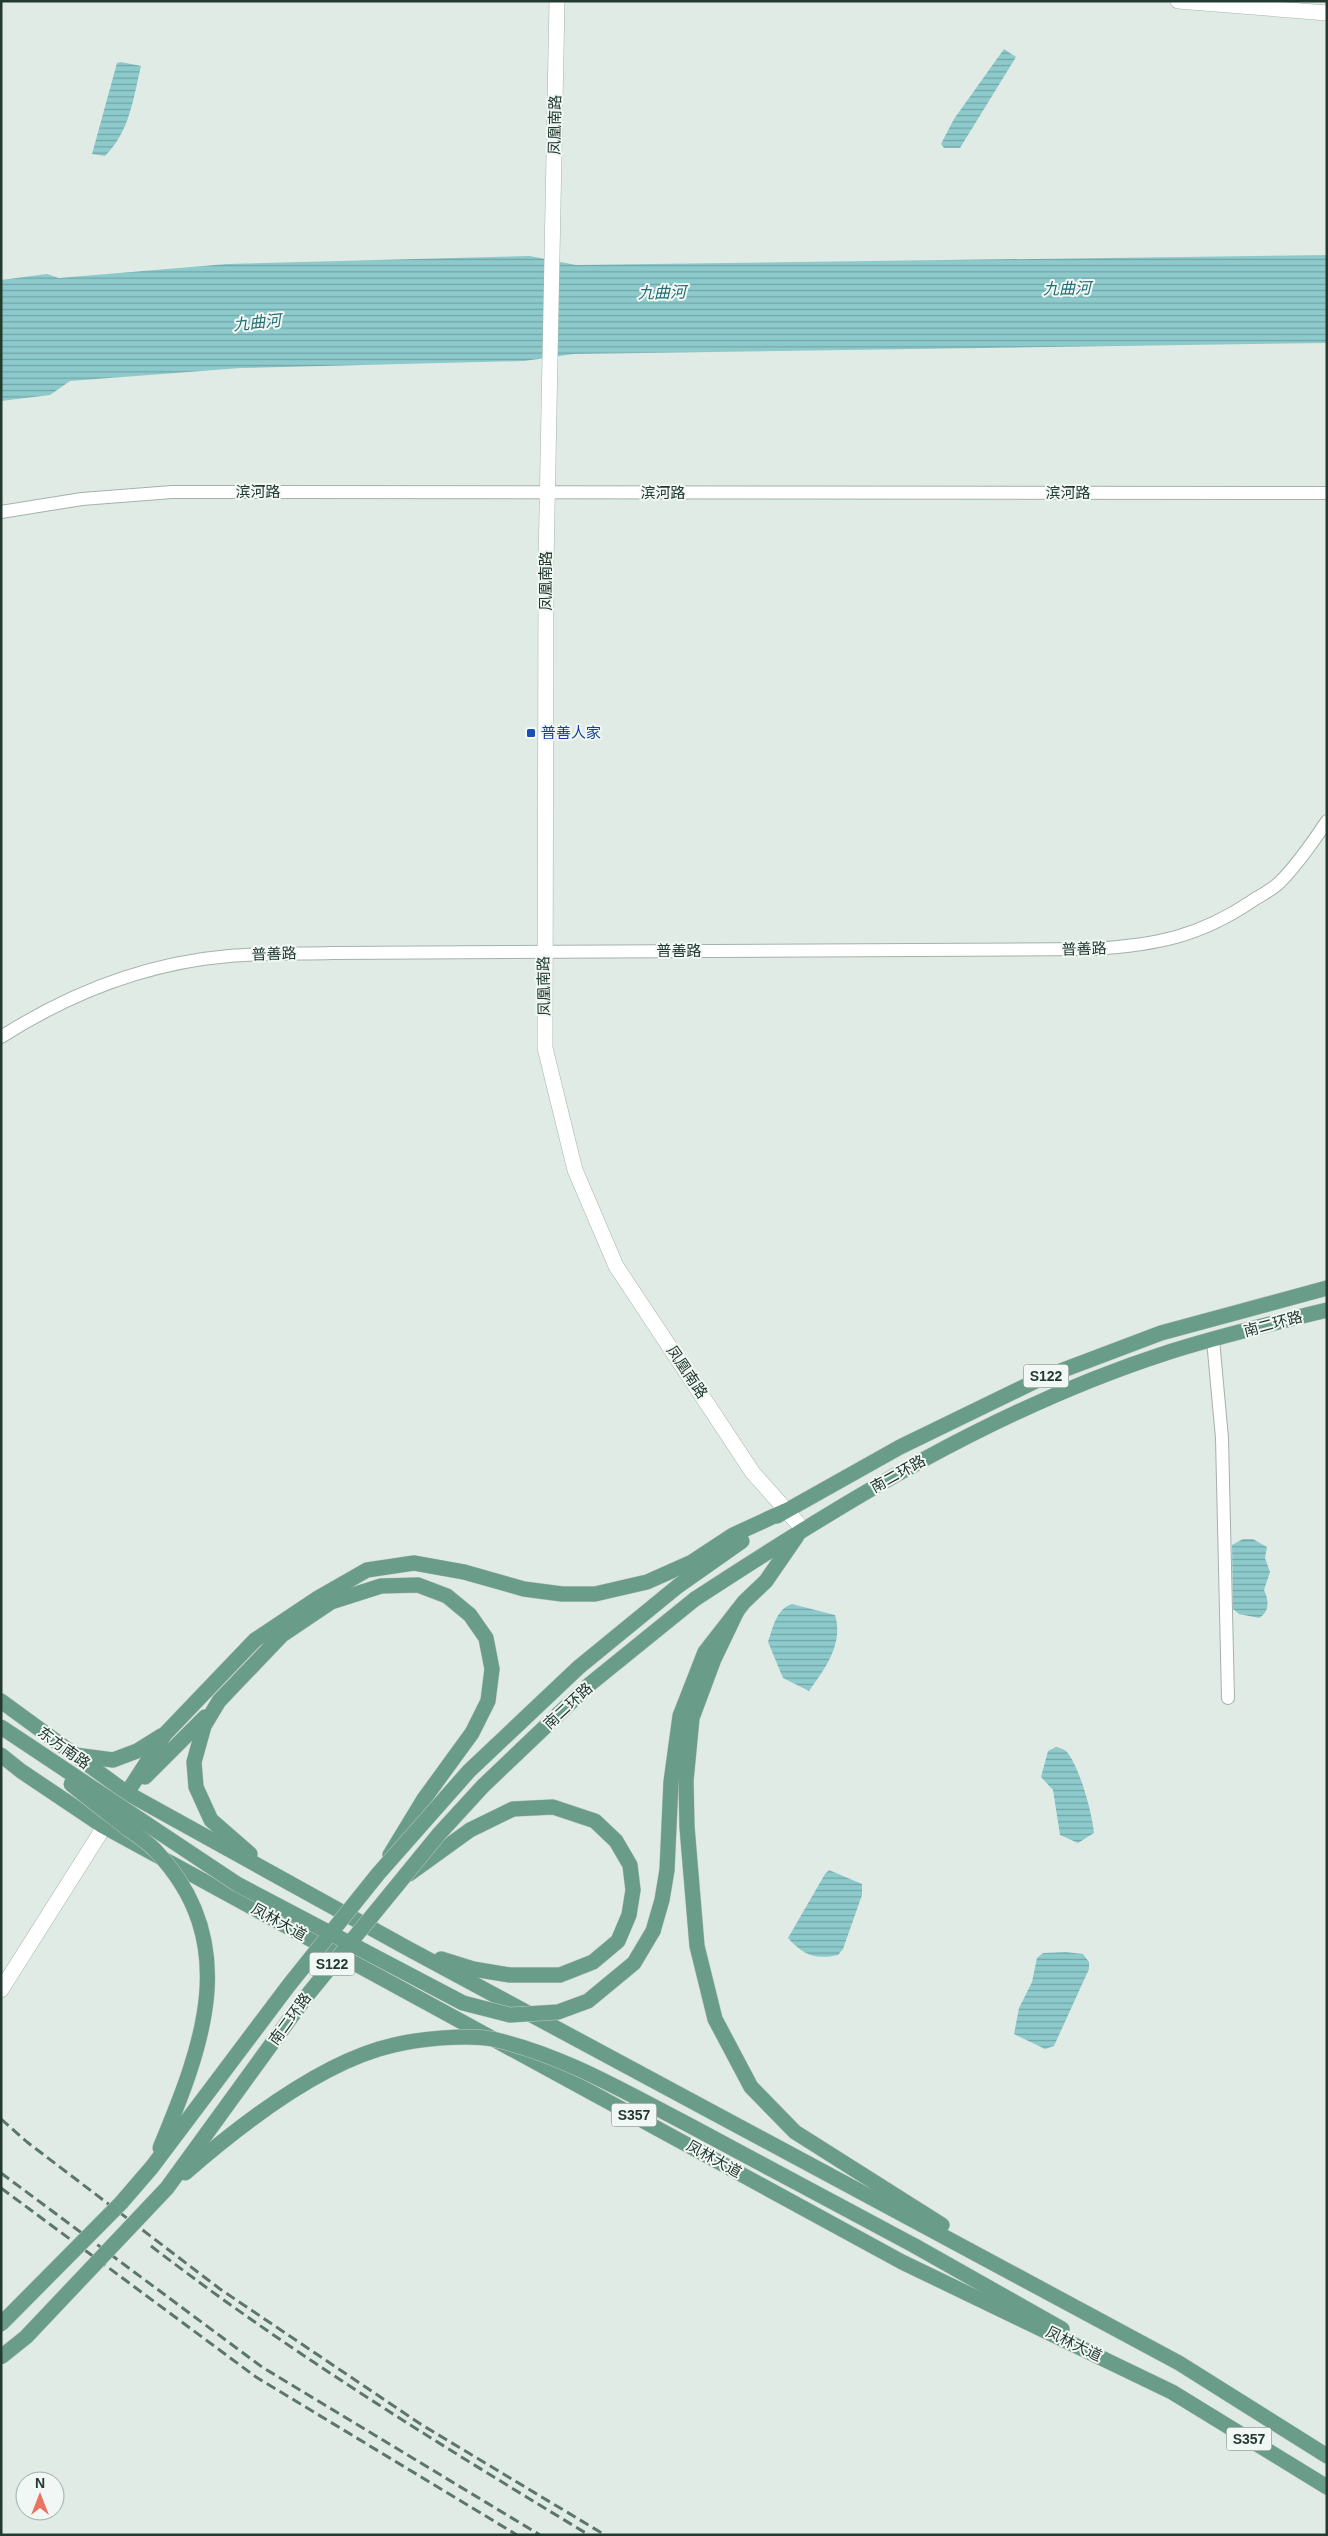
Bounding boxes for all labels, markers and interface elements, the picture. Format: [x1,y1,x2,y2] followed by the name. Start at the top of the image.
[545,95,564,155] street label: 凤凰南路
[1043,280,1094,297] water label: 九曲河
[638,284,689,301] water label: 九曲河
[232,311,285,333] water label: 九曲河
[235,483,281,500] street label: 滨河路
[640,484,686,501] street label: 滨河路
[1045,484,1091,501] street label: 滨河路
[537,551,554,611] street label: 凤凰南路
[541,724,601,741] place label: 普善人家
[525,727,537,739] marker: 普善人家
[1061,939,1107,958] street label: 普善路
[656,942,702,959] street label: 普善路
[251,944,297,963] street label: 普善路
[534,956,553,1016] street label: 凤凰南路
[1242,1308,1304,1339] street label: 南二环路
[664,1342,711,1401] street label: 凤凰南路
[1024,1364,1068,1388] road number: S122
[867,1452,928,1496] street label: 南二环路
[540,1679,595,1732] street label: 南二环路
[35,1723,94,1772] street label: 东方南路
[249,1900,310,1944] street label: 凤林大道
[310,1952,354,1976] road number: S122
[265,1989,314,2048] street label: 南二环路
[612,2104,656,2126] road number: S357
[684,2137,745,2181] street label: 凤林大道
[1044,2323,1105,2364] street label: 凤林大道
[1226,2428,1272,2450] road number: S357
[15,2471,65,2521] north arrow
[35,2475,45,2491] text: N

